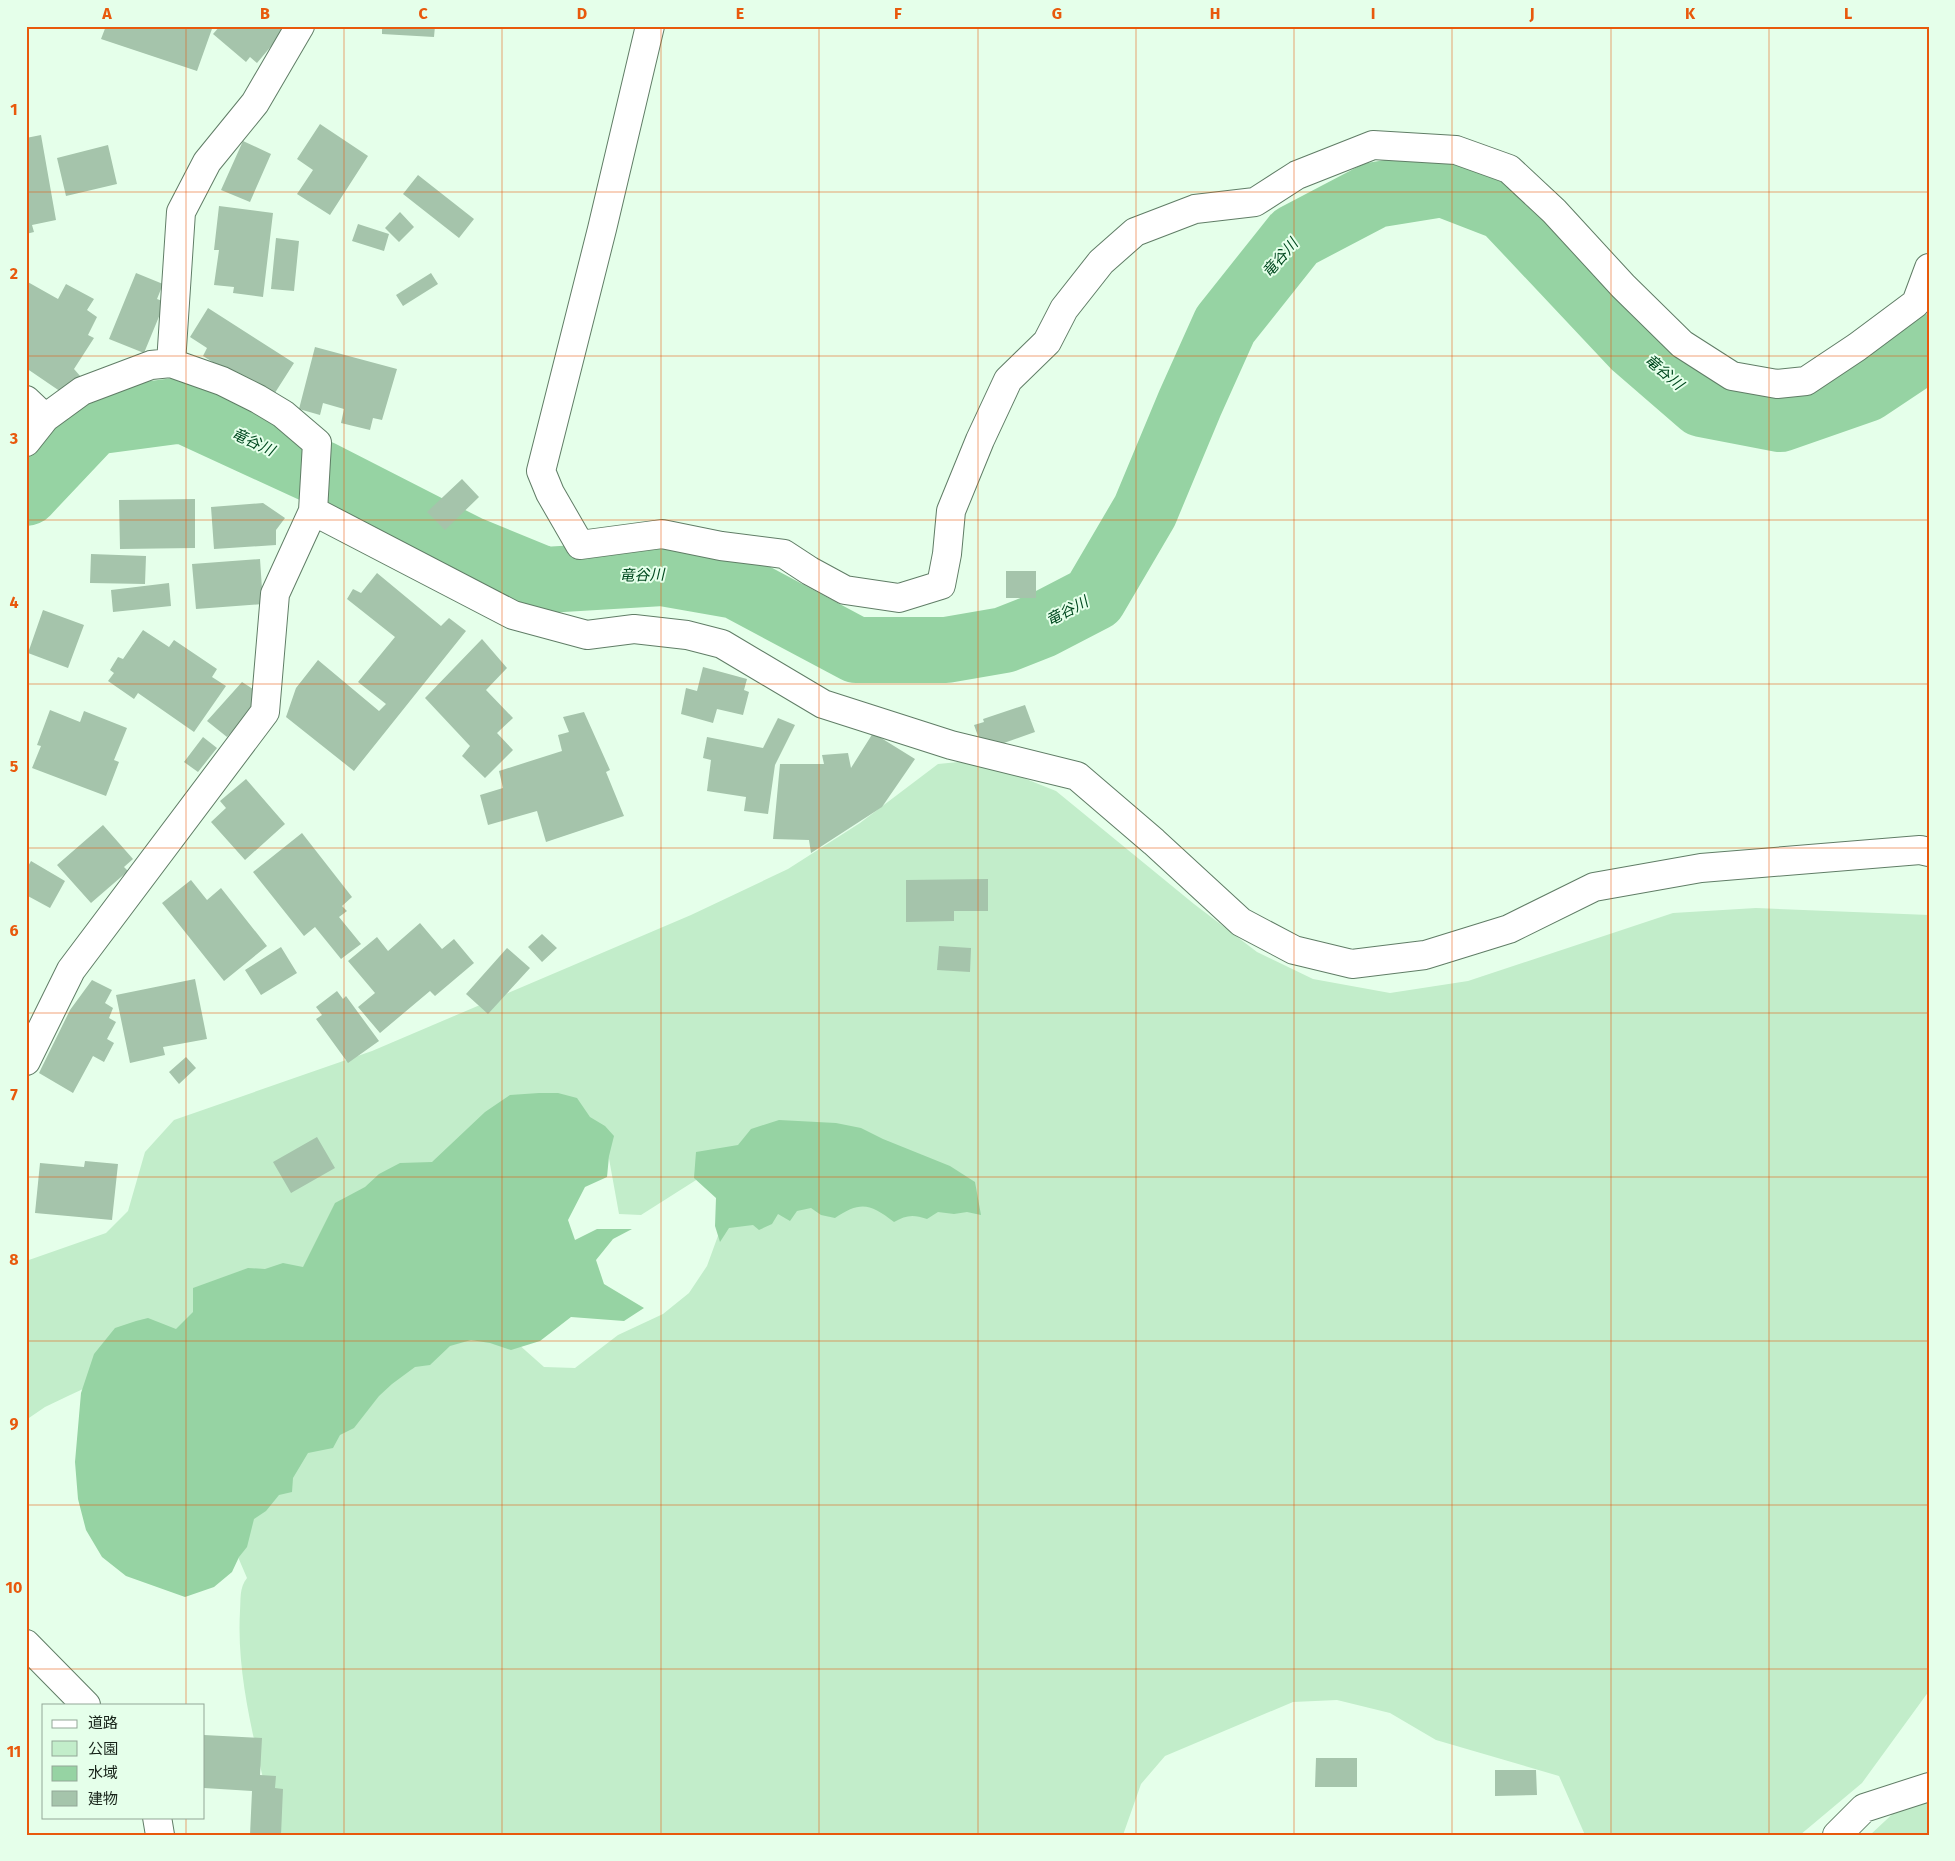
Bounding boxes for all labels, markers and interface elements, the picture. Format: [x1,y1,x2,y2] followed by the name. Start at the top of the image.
[101,4,112,23] text: A
[260,4,270,23] text: B
[418,4,428,23] text: C
[577,4,587,23] text: D
[736,4,744,23] text: E
[894,4,902,23] text: F
[1052,4,1062,23] text: G
[1210,4,1220,23] text: H
[1371,4,1375,23] text: I
[1528,4,1535,23] text: J
[1685,4,1696,23] text: K
[1844,4,1852,23] text: L
[10,100,18,119] text: 1
[1258,234,1303,281] water label: 竜谷川
[10,264,18,283] text: 2
[1641,350,1688,395] water label: 竜谷川
[229,424,279,461] water label: 竜谷川
[9,429,18,448] text: 3
[619,566,667,584] water label: 竜谷川
[1043,592,1093,630] water label: 竜谷川
[9,593,19,612] text: 4
[10,757,19,776] text: 5
[9,921,19,940] text: 6
[10,1085,18,1104] text: 7
[9,1250,19,1269] text: 8
[10,1414,19,1433] text: 9
[6,1578,22,1597] text: 10
[42,1704,205,1818] legend
[88,1714,118,1732] text: 道路
[88,1740,118,1758] text: 公園
[7,1742,21,1761] text: 11
[88,1764,118,1782] text: 水域
[88,1790,118,1808] text: 建物

